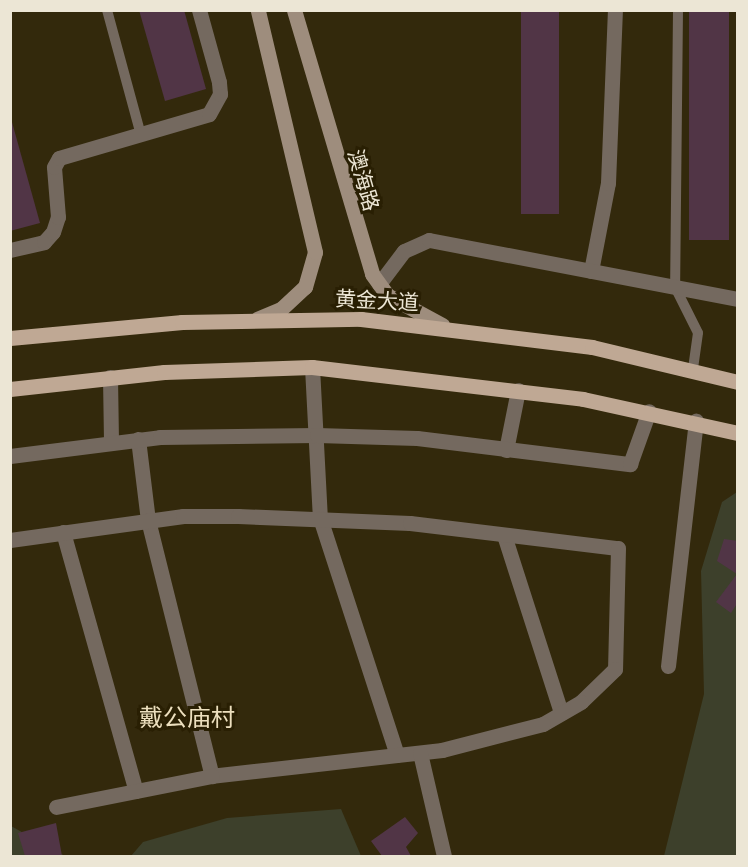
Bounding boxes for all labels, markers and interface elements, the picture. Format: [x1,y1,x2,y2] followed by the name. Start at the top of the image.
[343,146,385,214] street label: 澳海路
[334,285,420,315] street label: 黄金大道
[139,703,235,731] district label: 戴公庙村

